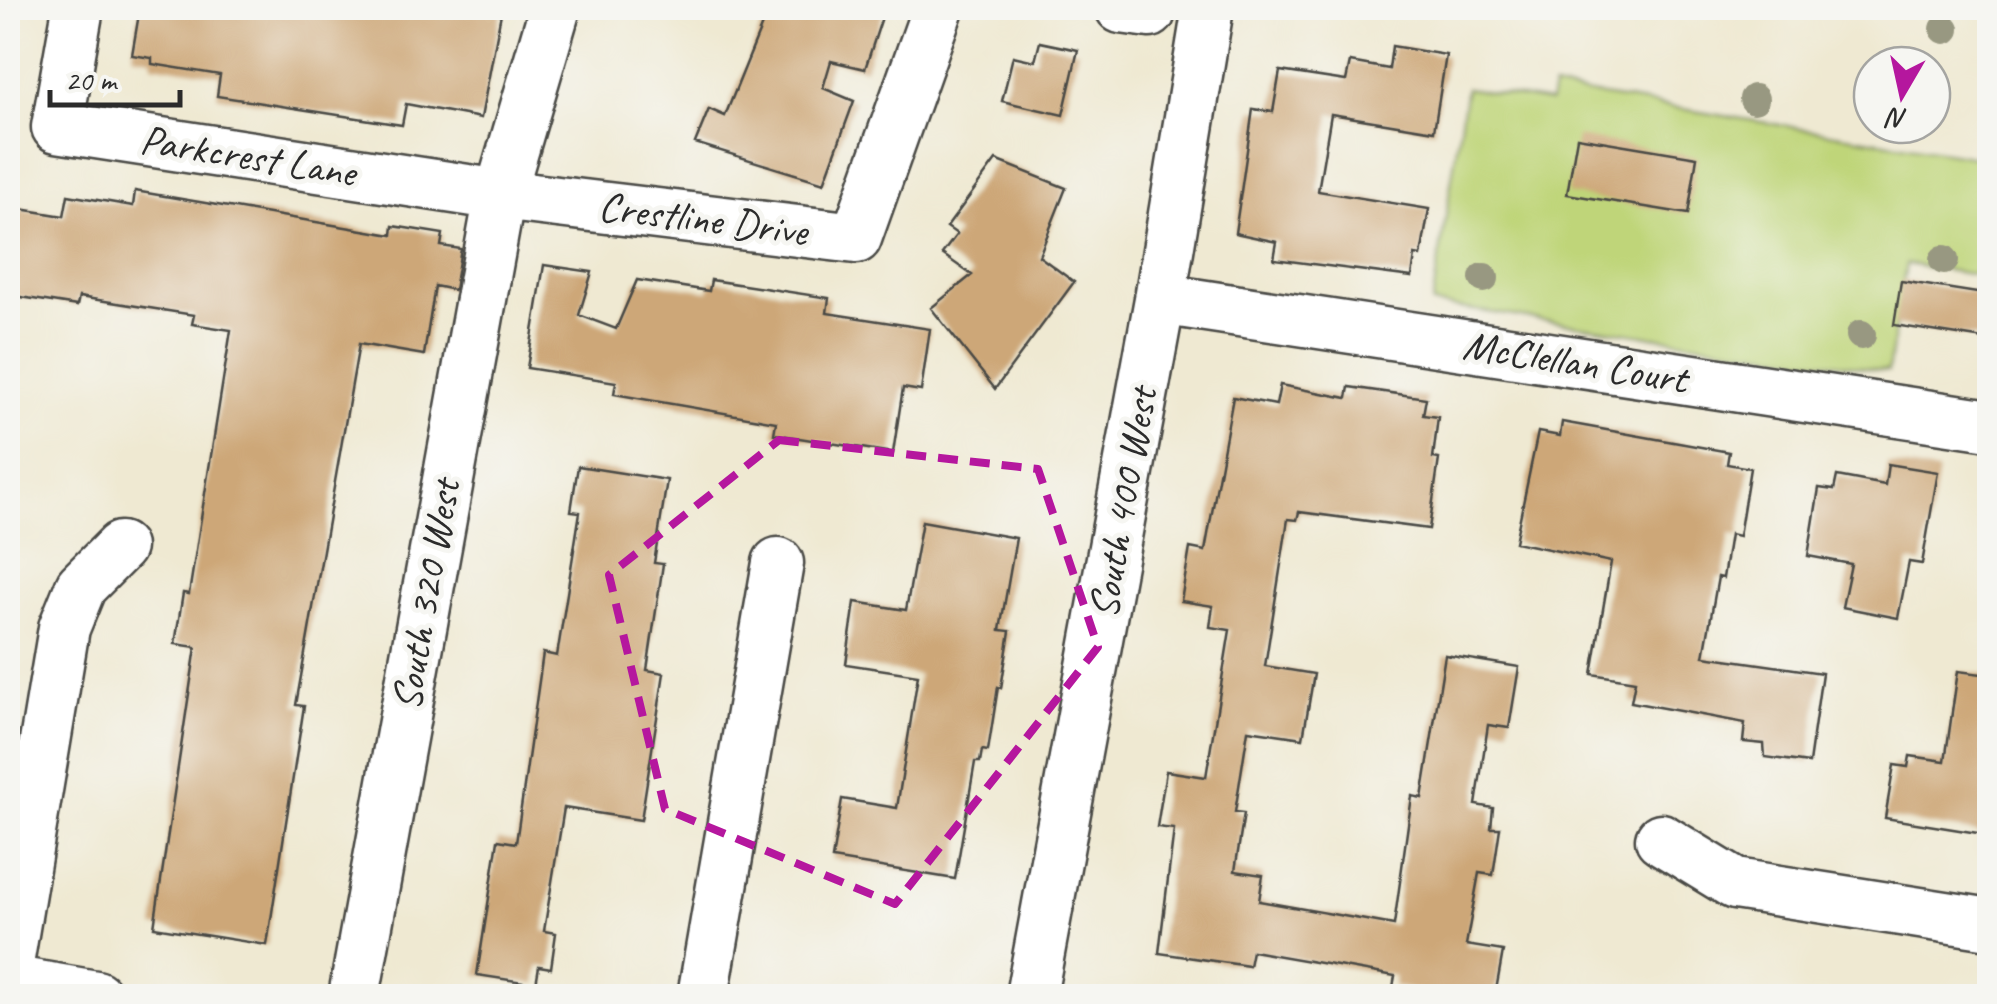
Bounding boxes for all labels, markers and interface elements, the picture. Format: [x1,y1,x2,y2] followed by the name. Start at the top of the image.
[50,45,180,107] scale bar
[1852,45,1952,145] north arrow
[65,61,118,99] text: 20 m
[1882,100,1909,138] text: N
[137,113,363,200] street label: Parkcrest Lane
[596,180,813,258] street label: Crestline Drive
[1460,318,1695,406] street label: McClellan Court
[1077,380,1170,622] street label: South 400 West
[380,472,473,714] street label: South 320 West

